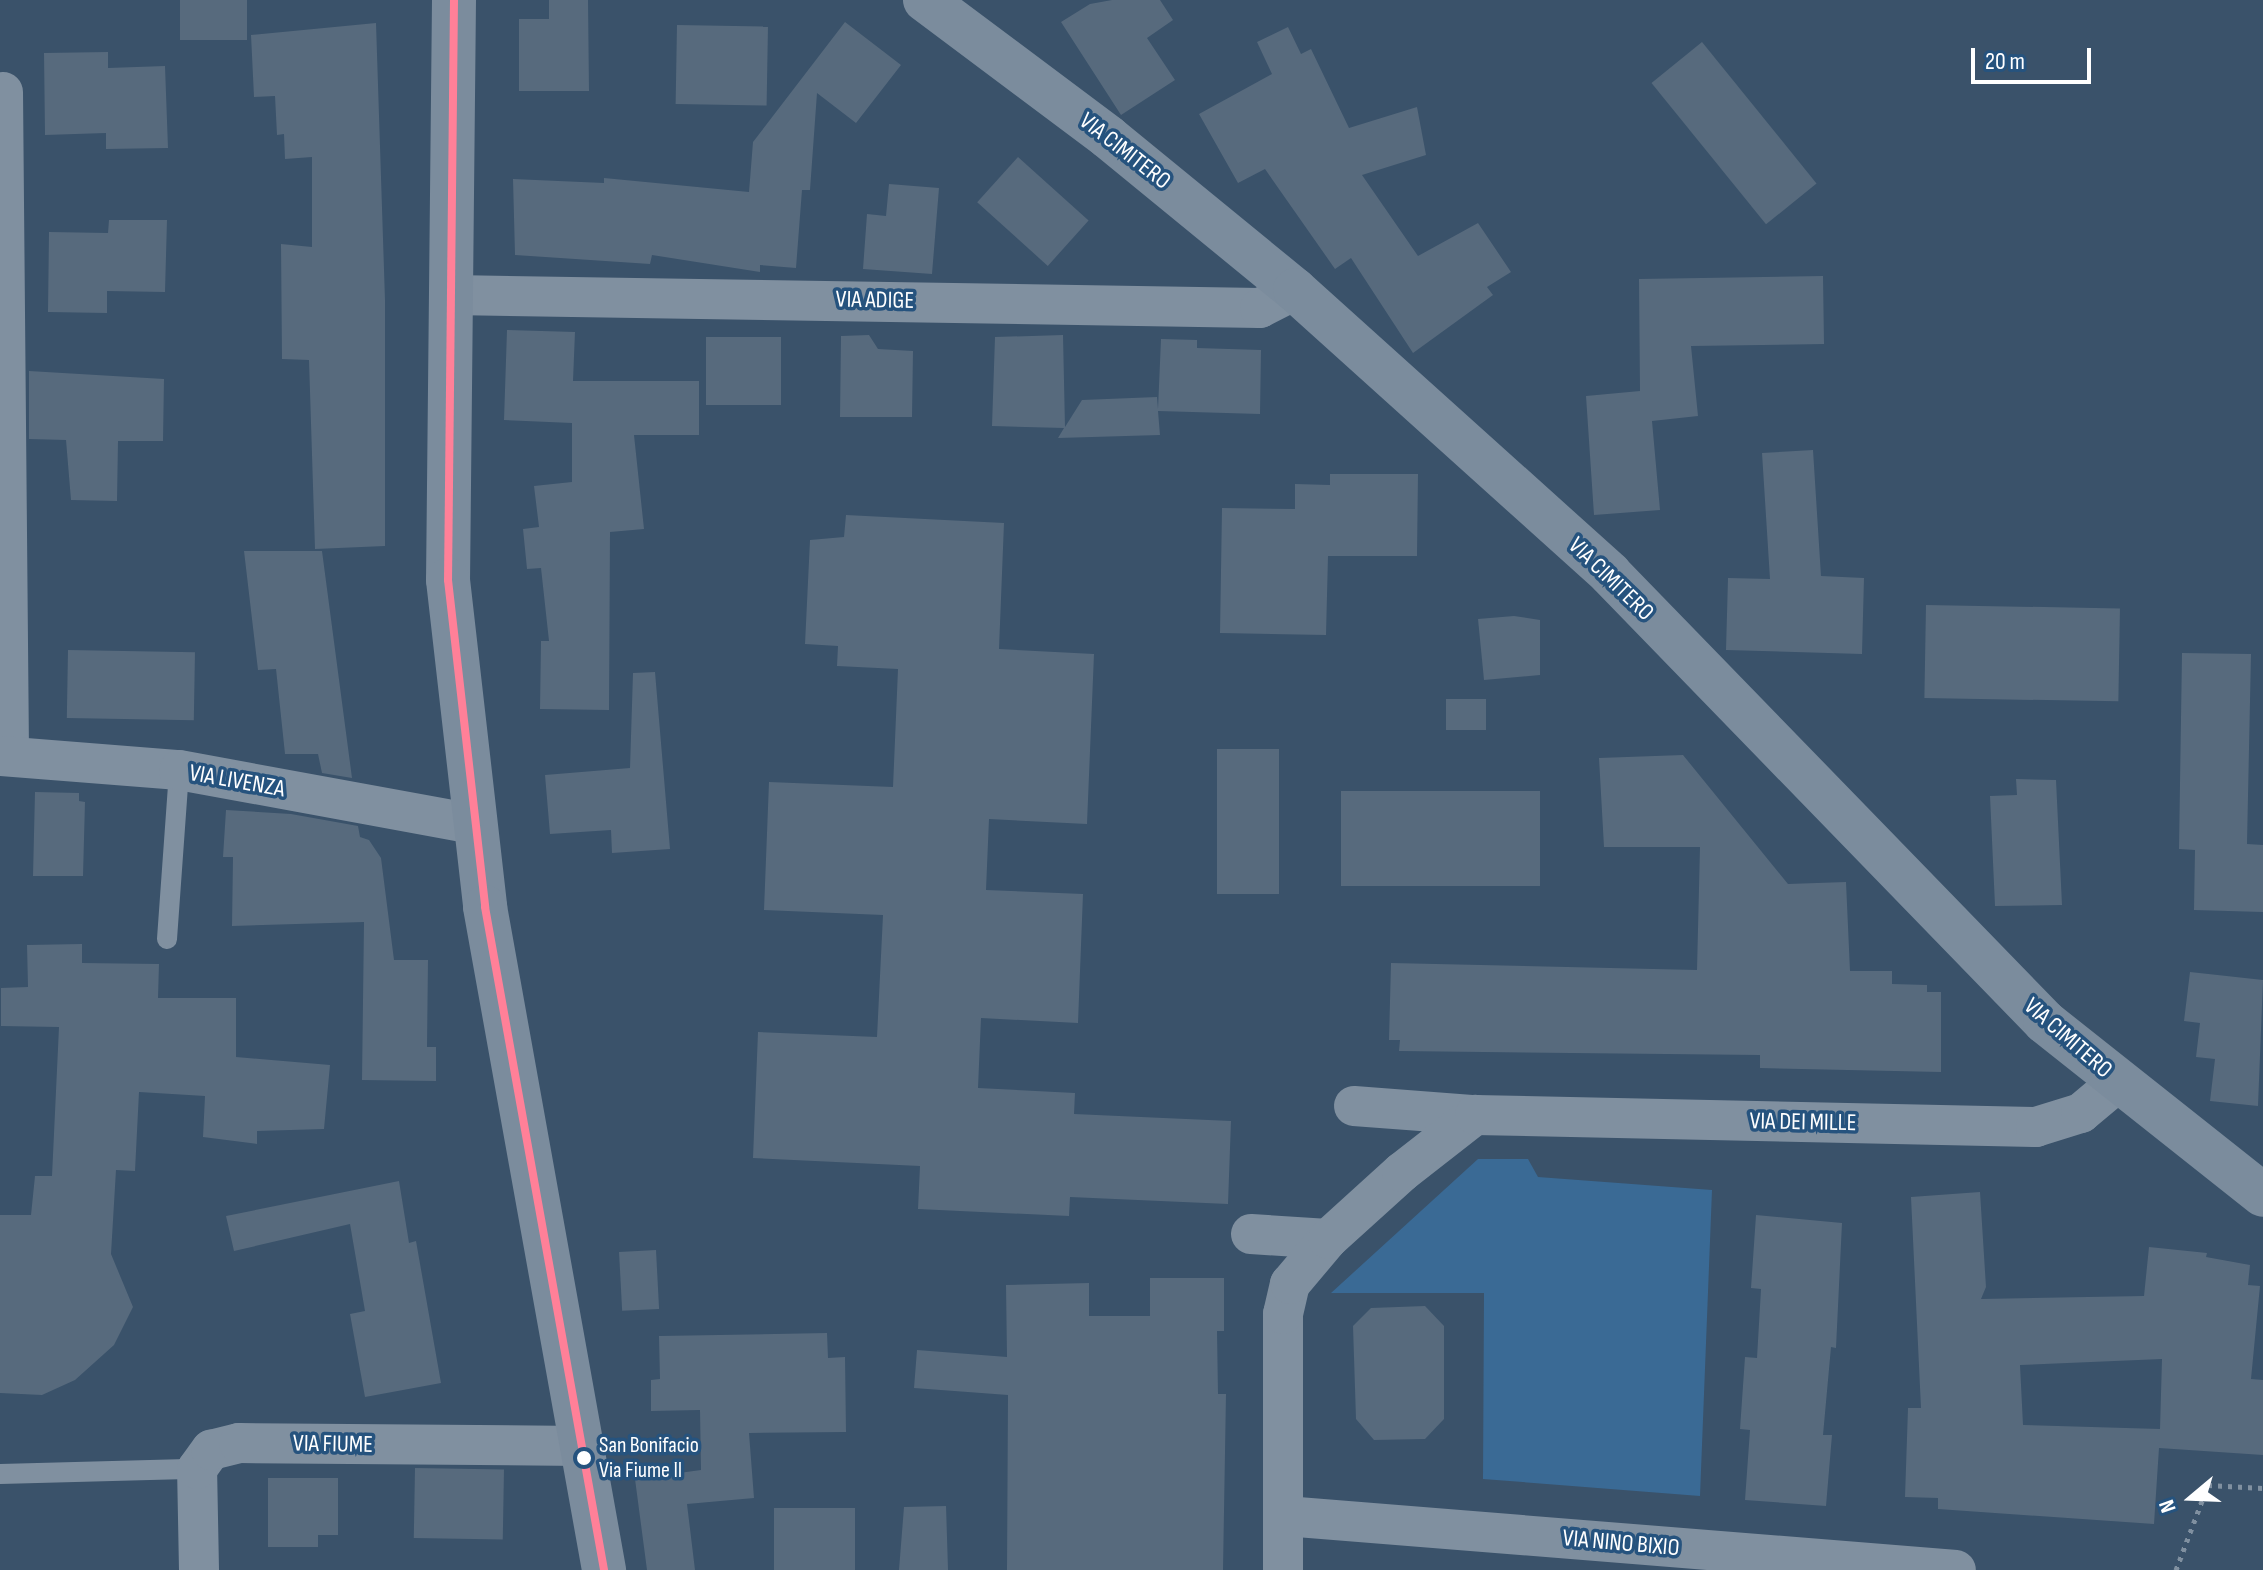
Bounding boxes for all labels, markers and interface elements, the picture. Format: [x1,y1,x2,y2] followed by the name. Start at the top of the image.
[1975,32,2095,82] scale bar
[1985,47,2025,76] text: 20 m
[1074,106,1176,196] street label: VIA CIMITERO
[835,285,915,315] street label: VIA ADIGE
[1562,531,1660,627] street label: VIA CIMITERO
[187,758,287,804] street label: VIA LIVENZA
[2018,992,2118,1084] street label: VIA CIMITERO
[1749,1107,1857,1137] street label: VIA DEI MILLE
[293,1429,373,1459] street label: VIA FIUME
[599,1432,699,1484] place label: San Bonifacio Via Fiume II
[576,1450,592,1466] marker: San Bonifacio Via Fiume II
[2151,1458,2231,1538] north arrow
[2153,1496,2183,1516] text: N
[1561,1524,1681,1562] street label: VIA NINO BIXIO

